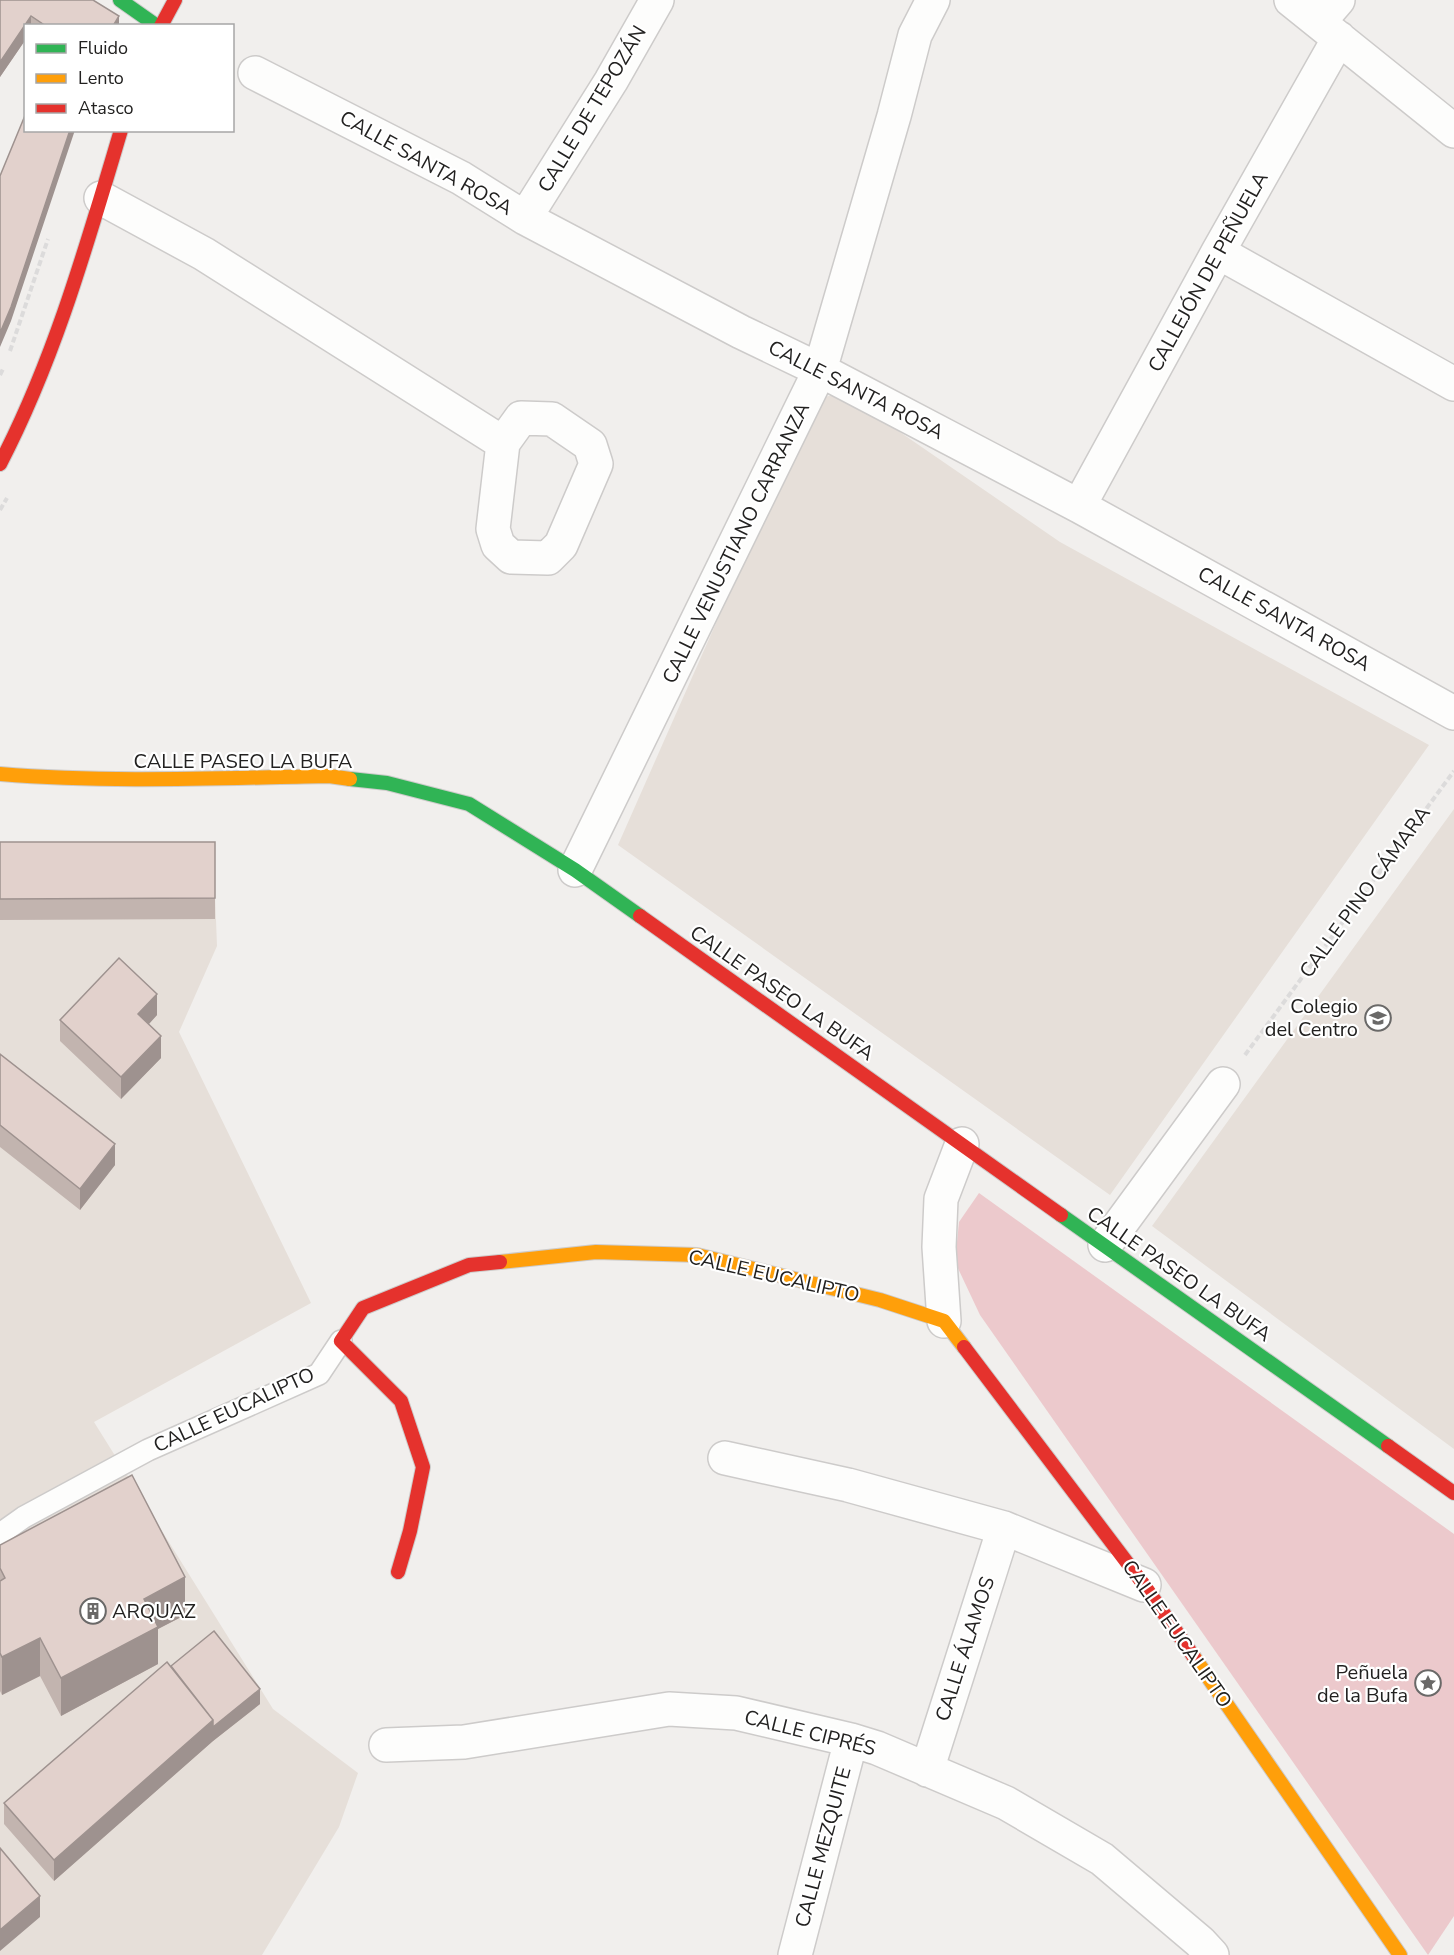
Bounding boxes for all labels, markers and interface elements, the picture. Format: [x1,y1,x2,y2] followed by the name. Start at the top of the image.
[531,21,653,197] street label: CALLE DE TEPOZÁN
[24,24,234,132] legend
[78,36,128,60] text: Fluido
[78,66,124,90] text: Lento
[78,96,134,120] text: Atasco
[335,104,518,222] street label: CALLE SANTA ROSA
[1142,167,1275,377] street label: CALLEJÓN DE PEÑUELA
[764,334,949,446] street label: CALLE SANTA ROSA
[656,397,816,688] street label: CALLE VENUSTIANO CARRANZA
[1193,560,1376,678] street label: CALLE SANTA ROSA
[134,748,353,775] street label: CALLE PASEO LA BUFA
[1293,800,1437,983] street label: CALLE PINO CÁMARA
[685,919,880,1067] street label: CALLE PASEO LA BUFA
[1265,993,1358,1043] place label: Colegio del Centro
[1363,1003,1393,1033] school or university icon: Colegio del Centro
[1082,1200,1277,1348] street label: CALLE PASEO LA BUFA
[686,1243,862,1309] street label: CALLE EUCALIPTO
[149,1361,319,1459] street label: CALLE EUCALIPTO
[1116,1555,1238,1713] street label: CALLE EUCALIPTO
[929,1573,1001,1725] street label: CALLE ÁLAMOS
[78,1596,108,1626] building icon: ARQUAZ
[112,1598,196,1625] place label: ARQUAZ
[1317,1659,1408,1709] place label: Peñuela de la Bufa
[1413,1668,1443,1698] place icon: Peñuela de la Bufa
[741,1704,879,1762] street label: CALLE CIPRÉS
[789,1764,857,1930] street label: CALLE MEZQUITE

